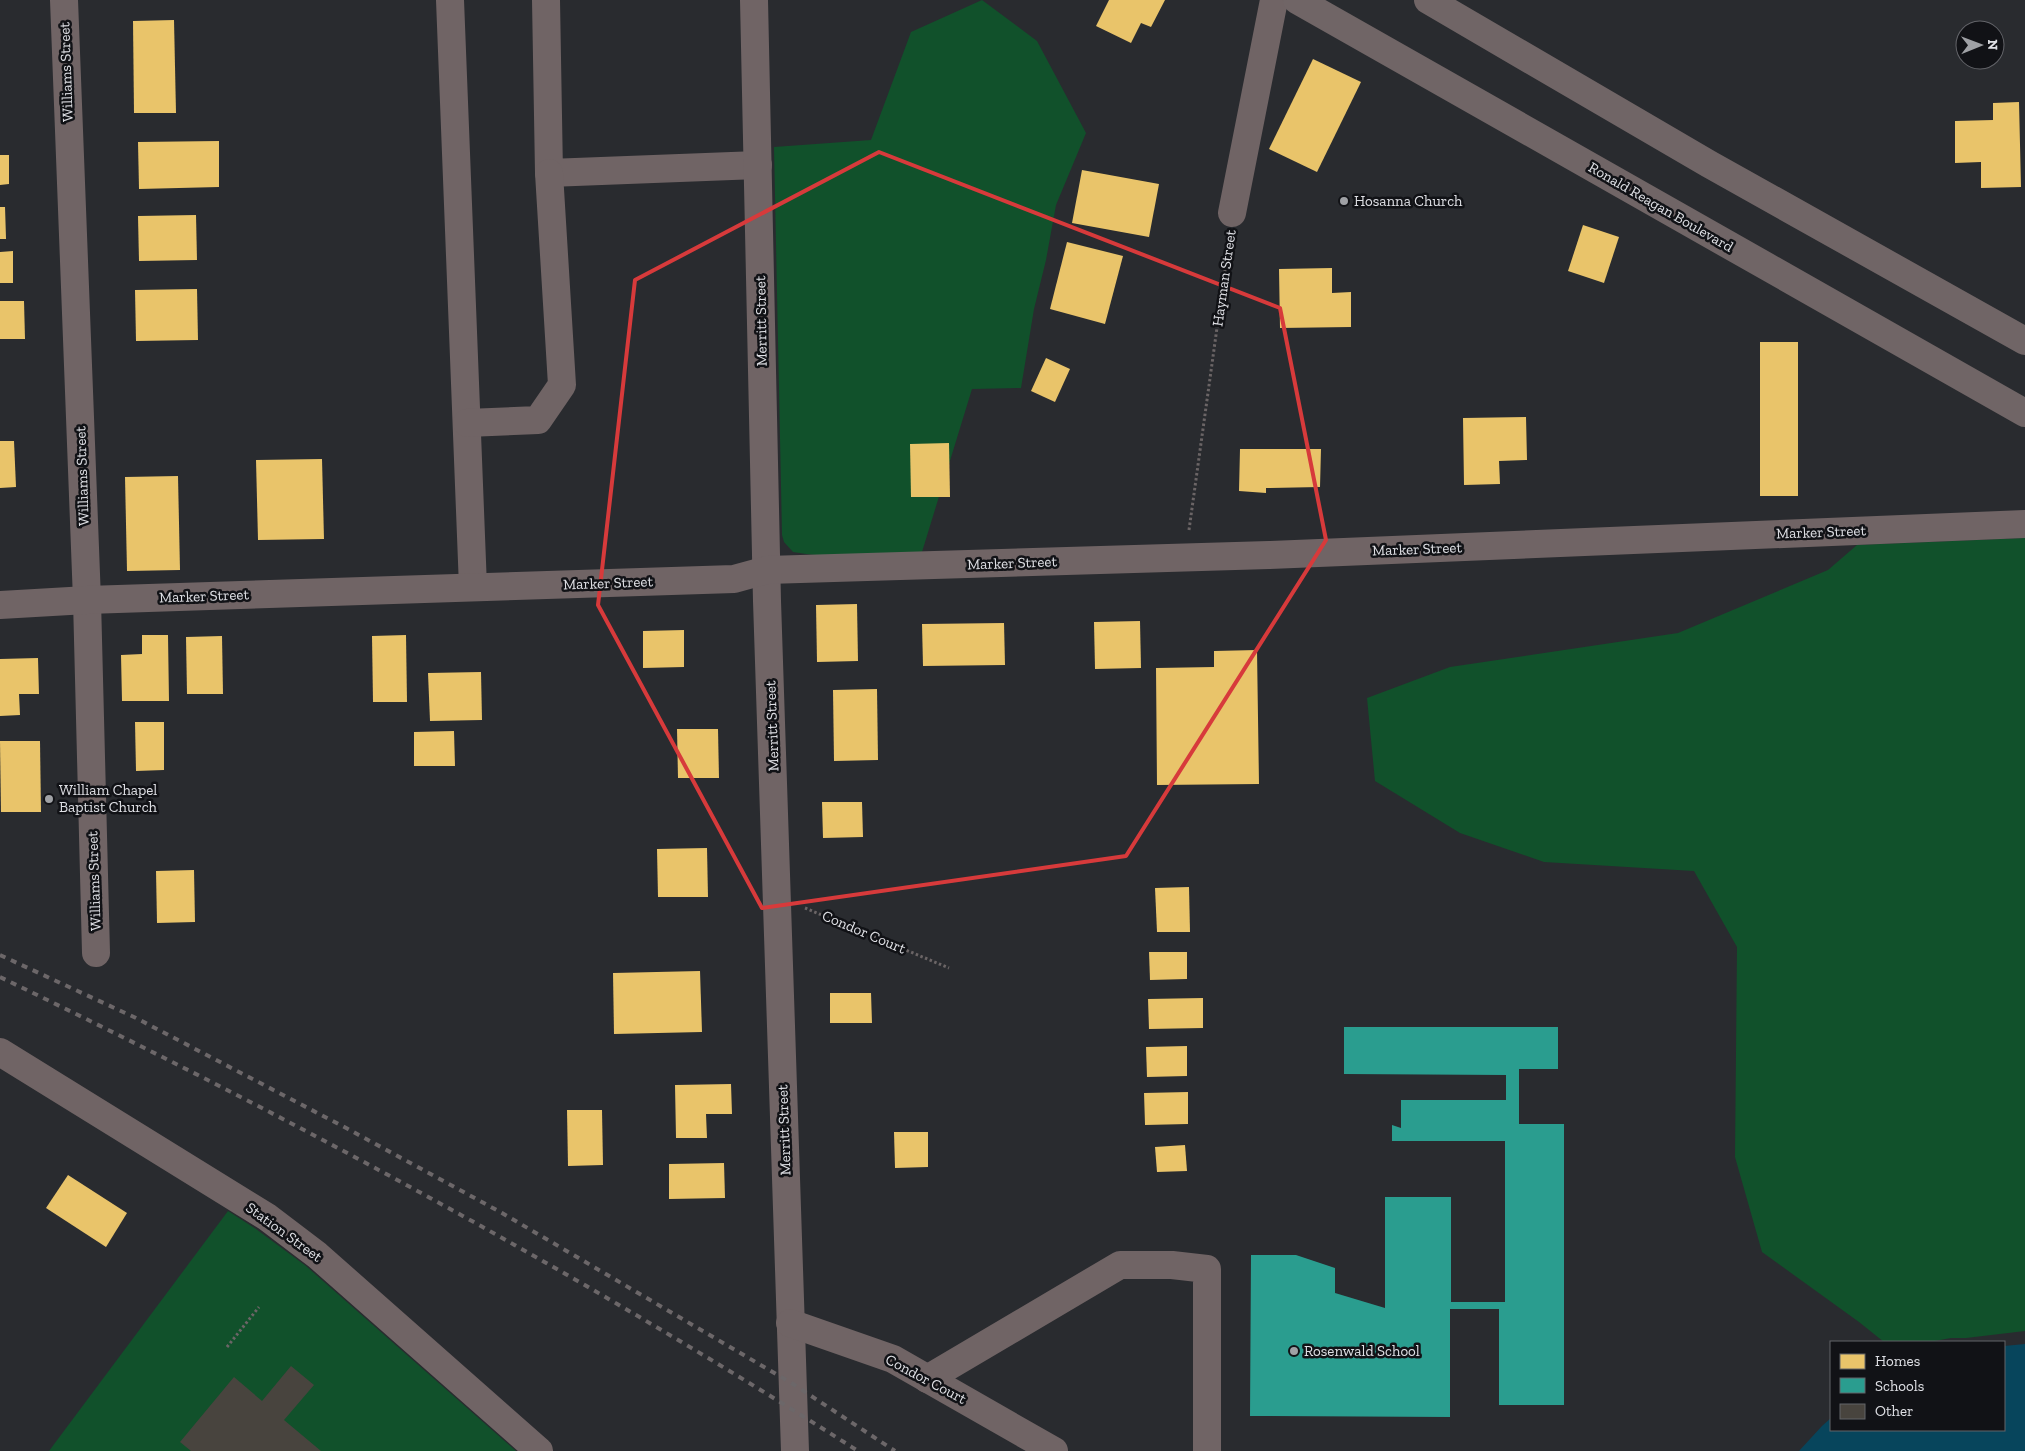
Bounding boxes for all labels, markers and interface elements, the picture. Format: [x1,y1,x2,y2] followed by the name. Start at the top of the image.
[1955,20,2005,70] north arrow
[55,21,77,122] street label: Williams Street
[1984,39,2001,51] text: N
[1585,158,1737,256] street label: Ronald Reagan Boulevard
[1354,192,1463,210] place label: Hosanna Church
[1338,195,1350,207] marker: Hosanna Church
[1208,228,1240,328] street label: Hayman Street
[751,275,771,367] street label: Merritt Street
[71,425,93,526] street label: Williams Street
[1776,521,1867,543] street label: Marker Street
[1372,538,1463,560] street label: Marker Street
[967,552,1058,574] street label: Marker Street
[563,572,654,594] street label: Marker Street
[159,585,250,607] street label: Marker Street
[761,680,783,772] street label: Merritt Street
[59,781,158,816] place label: William Chapel Baptist Church
[43,793,55,805] marker: William Chapel Baptist Church
[83,830,105,931] street label: Williams Street
[819,906,909,958] street label: Condor Court
[773,1084,795,1176] street label: Merritt Street
[242,1198,326,1266] street label: Station Street
[1830,1341,2005,1431] legend
[1304,1342,1420,1360] place label: Rosenwald School
[1288,1345,1300,1357] marker: Rosenwald School
[882,1350,970,1408] street label: Condor Court
[1875,1352,1920,1370] text: Homes
[1875,1377,1924,1395] text: Schools
[1875,1402,1913,1420] text: Other

